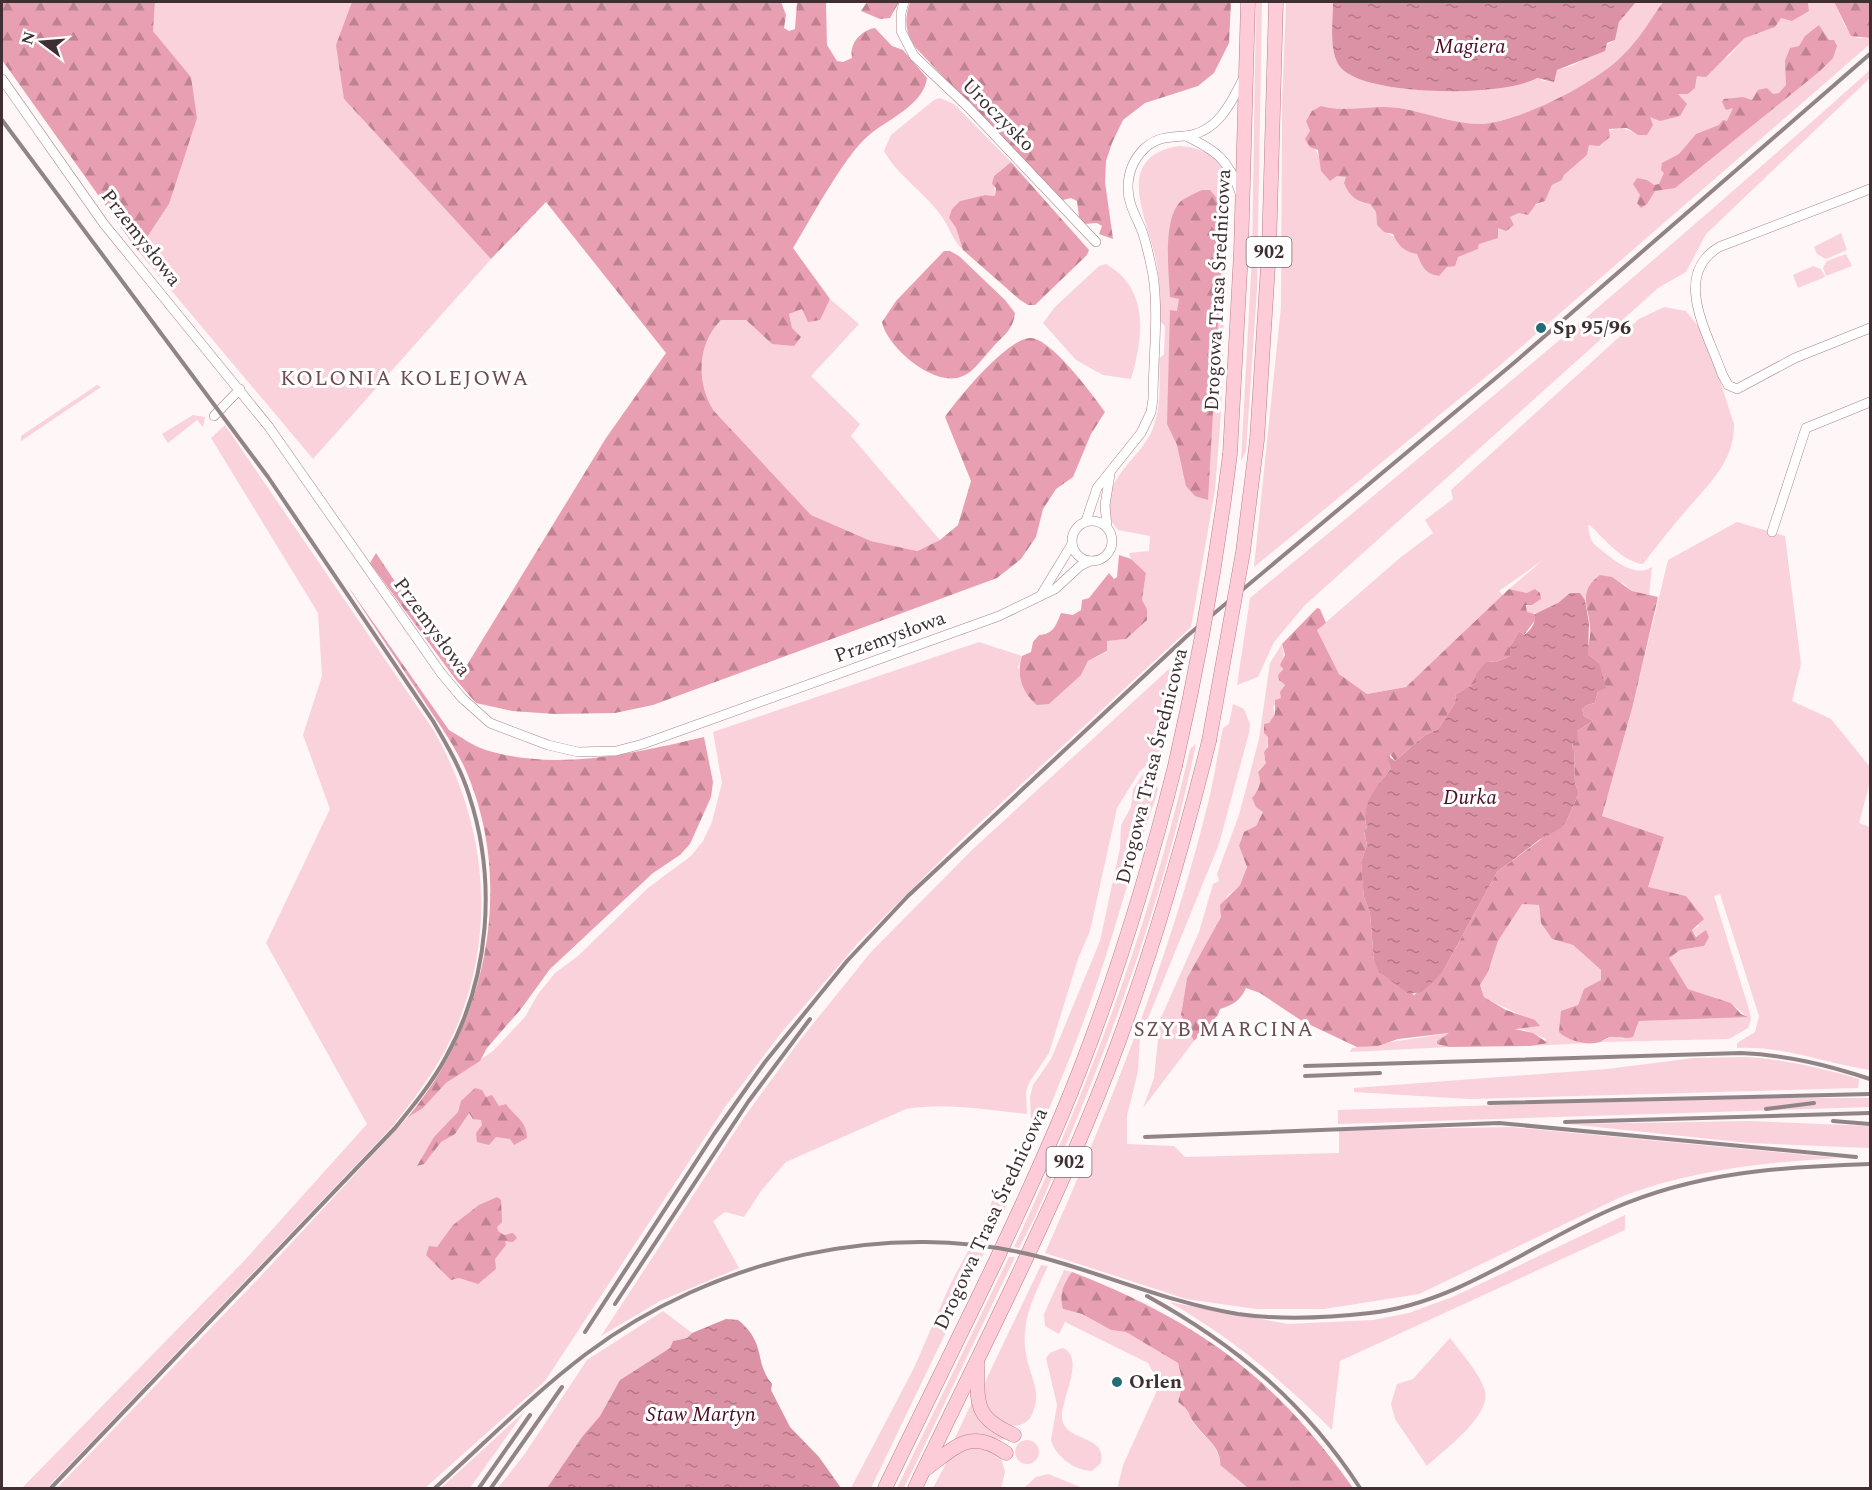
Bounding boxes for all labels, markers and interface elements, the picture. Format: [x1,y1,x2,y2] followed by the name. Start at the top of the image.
[12,12,72,72] north arrow
[15,29,42,48] text: N
[1434,31,1506,63] water label: Magiera
[954,71,1042,159] street label: Uroczysko
[1197,168,1239,412] street label: Drogowa Trasa Średnicowa
[93,183,189,293] street label: Przemysłowa
[1246,237,1292,267] road number: 902
[1553,313,1631,343] place label: Sp 95/96
[1534,321,1548,335] marker: Sp 95/96
[280,363,530,395] district label: KOLONIA KOLEJOWA
[386,571,478,683] street label: Przemysłowa
[830,603,950,671] street label: Przemysłowa
[1108,645,1196,887] street label: Drogowa Trasa Średnicowa
[1443,782,1497,814] water label: Durka
[1133,1014,1315,1046] district label: SZYB MARCINA
[926,1103,1056,1335] street label: Drogowa Trasa Średnicowa
[1046,1147,1092,1177] road number: 902
[1129,1367,1182,1397] place label: Orlen
[1110,1375,1124,1389] marker: Orlen
[646,1399,756,1431] water label: Staw Martyn

